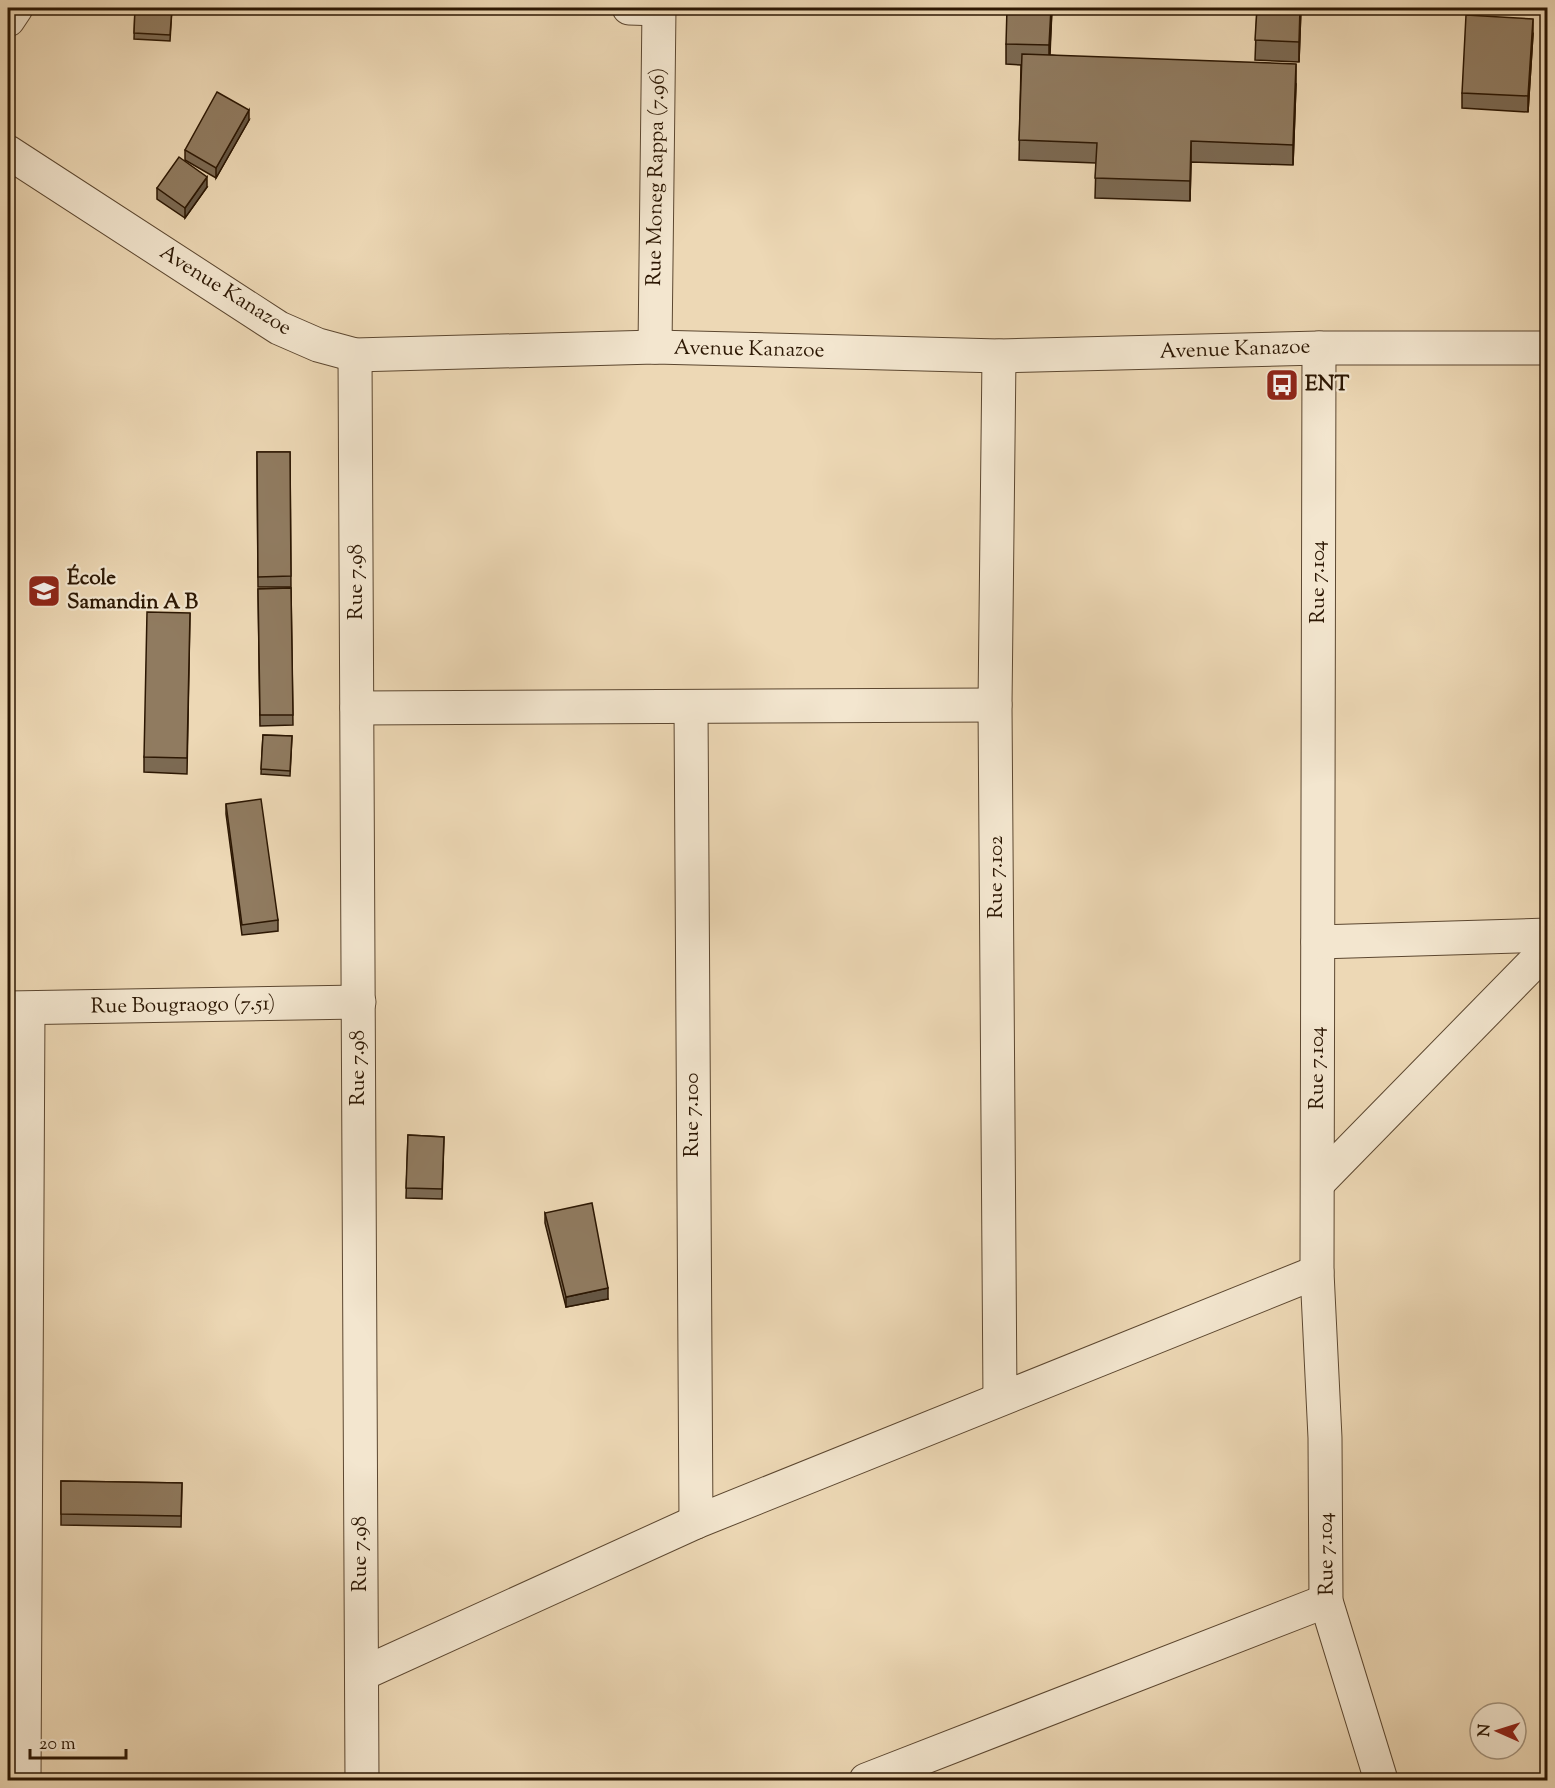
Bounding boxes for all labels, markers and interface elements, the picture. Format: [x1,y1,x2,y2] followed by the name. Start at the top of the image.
[640,67,674,287] street label: Rue Moneg Rappa (7.96)
[153,238,297,344] street label: Avenue Kanazoe
[1159,332,1311,368] street label: Avenue Kanazoe
[673,334,825,366] street label: Avenue Kanazoe
[1264,367,1300,403] bus stop icon: ENT
[1305,370,1349,400] place label: ENT
[1304,540,1334,624] street label: Rue 7.104
[342,544,372,620] street label: Rue 7.98
[67,564,199,618] place label: École Samandin A B
[26,573,62,609] school or university icon: École Samandin A B
[982,835,1012,919] street label: Rue 7.102
[90,989,276,1023] street label: Rue Bougraogo (7.51)
[1303,1026,1333,1110] street label: Rue 7.104
[344,1030,374,1106] street label: Rue 7.98
[678,1073,708,1157] street label: Rue 7.100
[1311,1512,1343,1596] street label: Rue 7.104
[346,1516,376,1592] street label: Rue 7.98
[1468,1701,1528,1761] north arrow
[30,1722,126,1760] scale bar
[1474,1723,1497,1737] text: N
[39,1732,76,1758] text: 20 m

